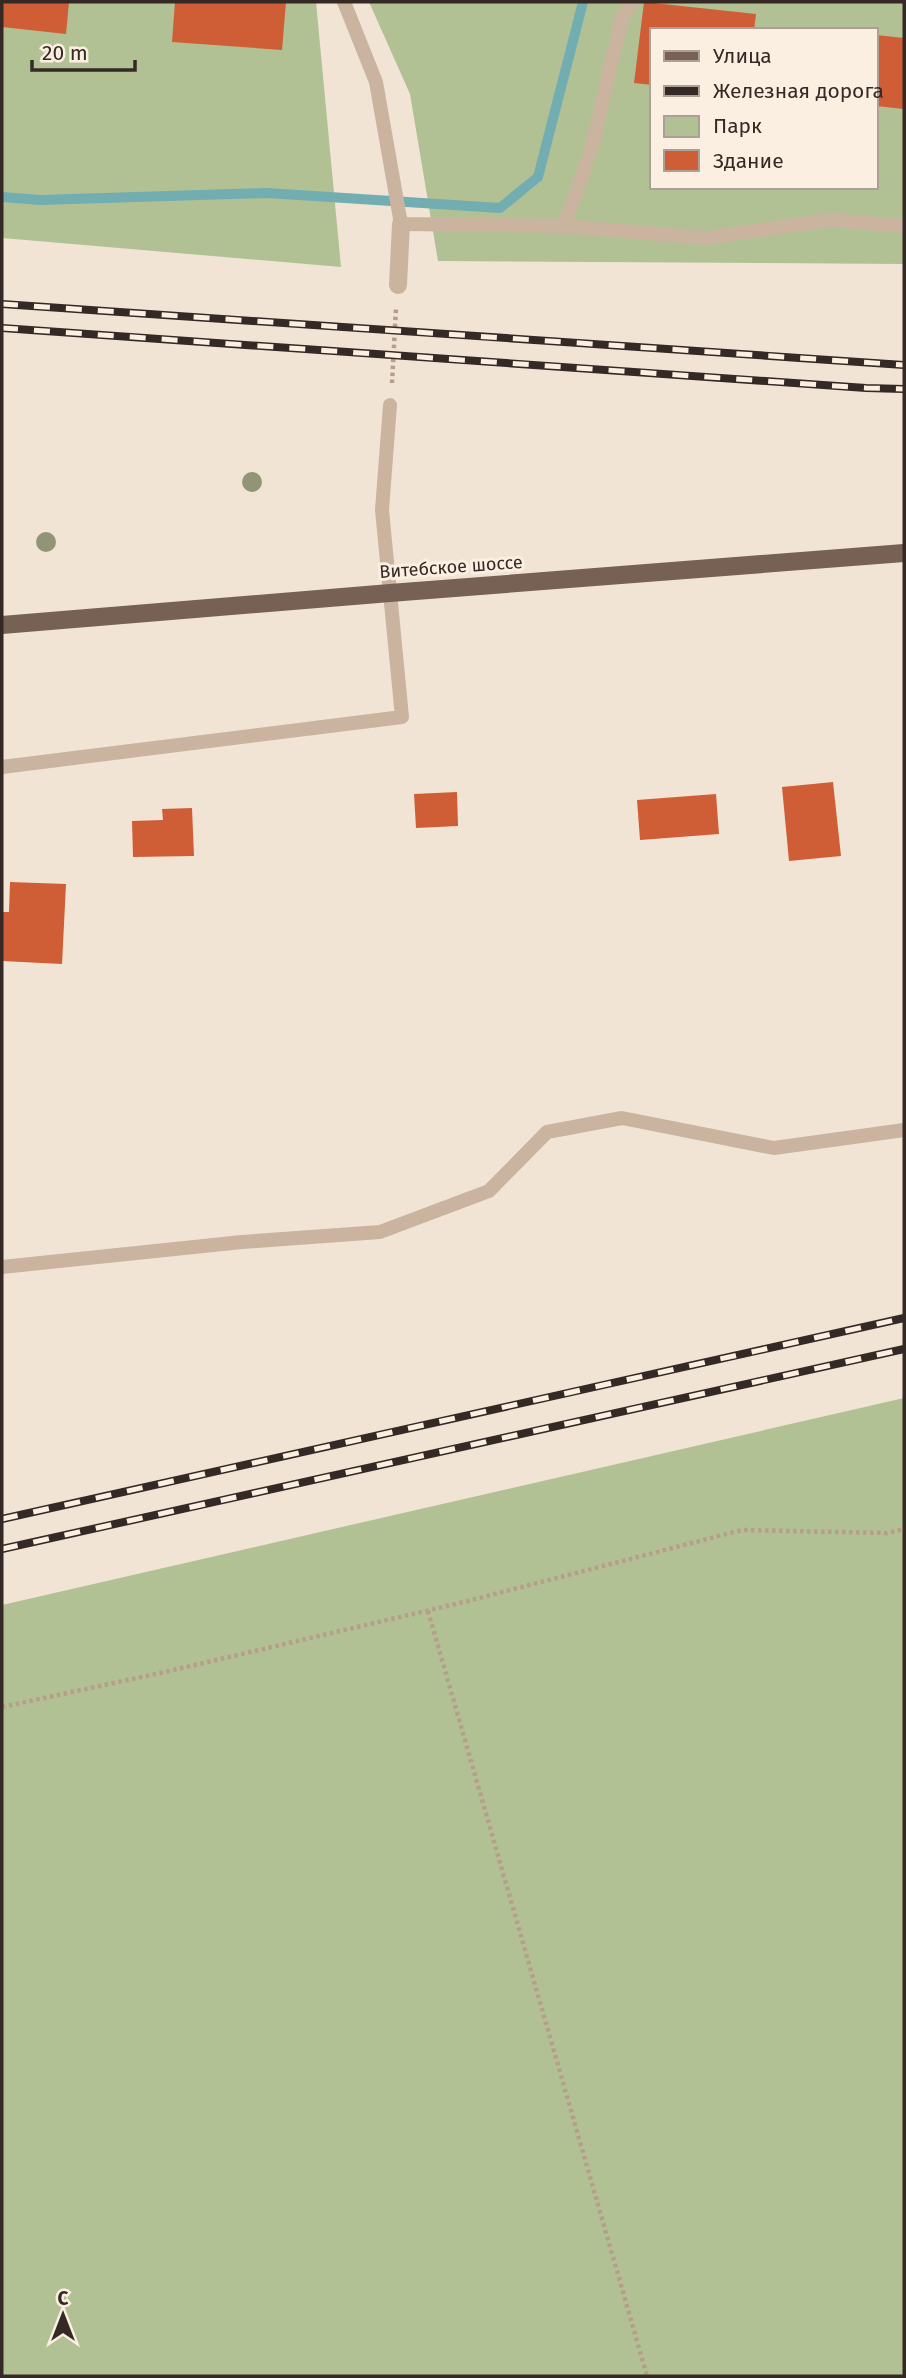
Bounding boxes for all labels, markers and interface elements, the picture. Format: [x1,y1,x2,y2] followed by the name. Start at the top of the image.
[32,28,135,72] scale bar
[650,28,878,189] legend
[42,40,88,66] text: 20 m
[713,43,772,69] text: Улица
[713,78,884,104] text: Железная дорога
[713,113,762,139] text: Парк
[713,148,784,174] text: Здание
[379,551,523,583] street label: Витебское шоссе
[28,2280,98,2350] north arrow
[58,2287,69,2310] text: С

